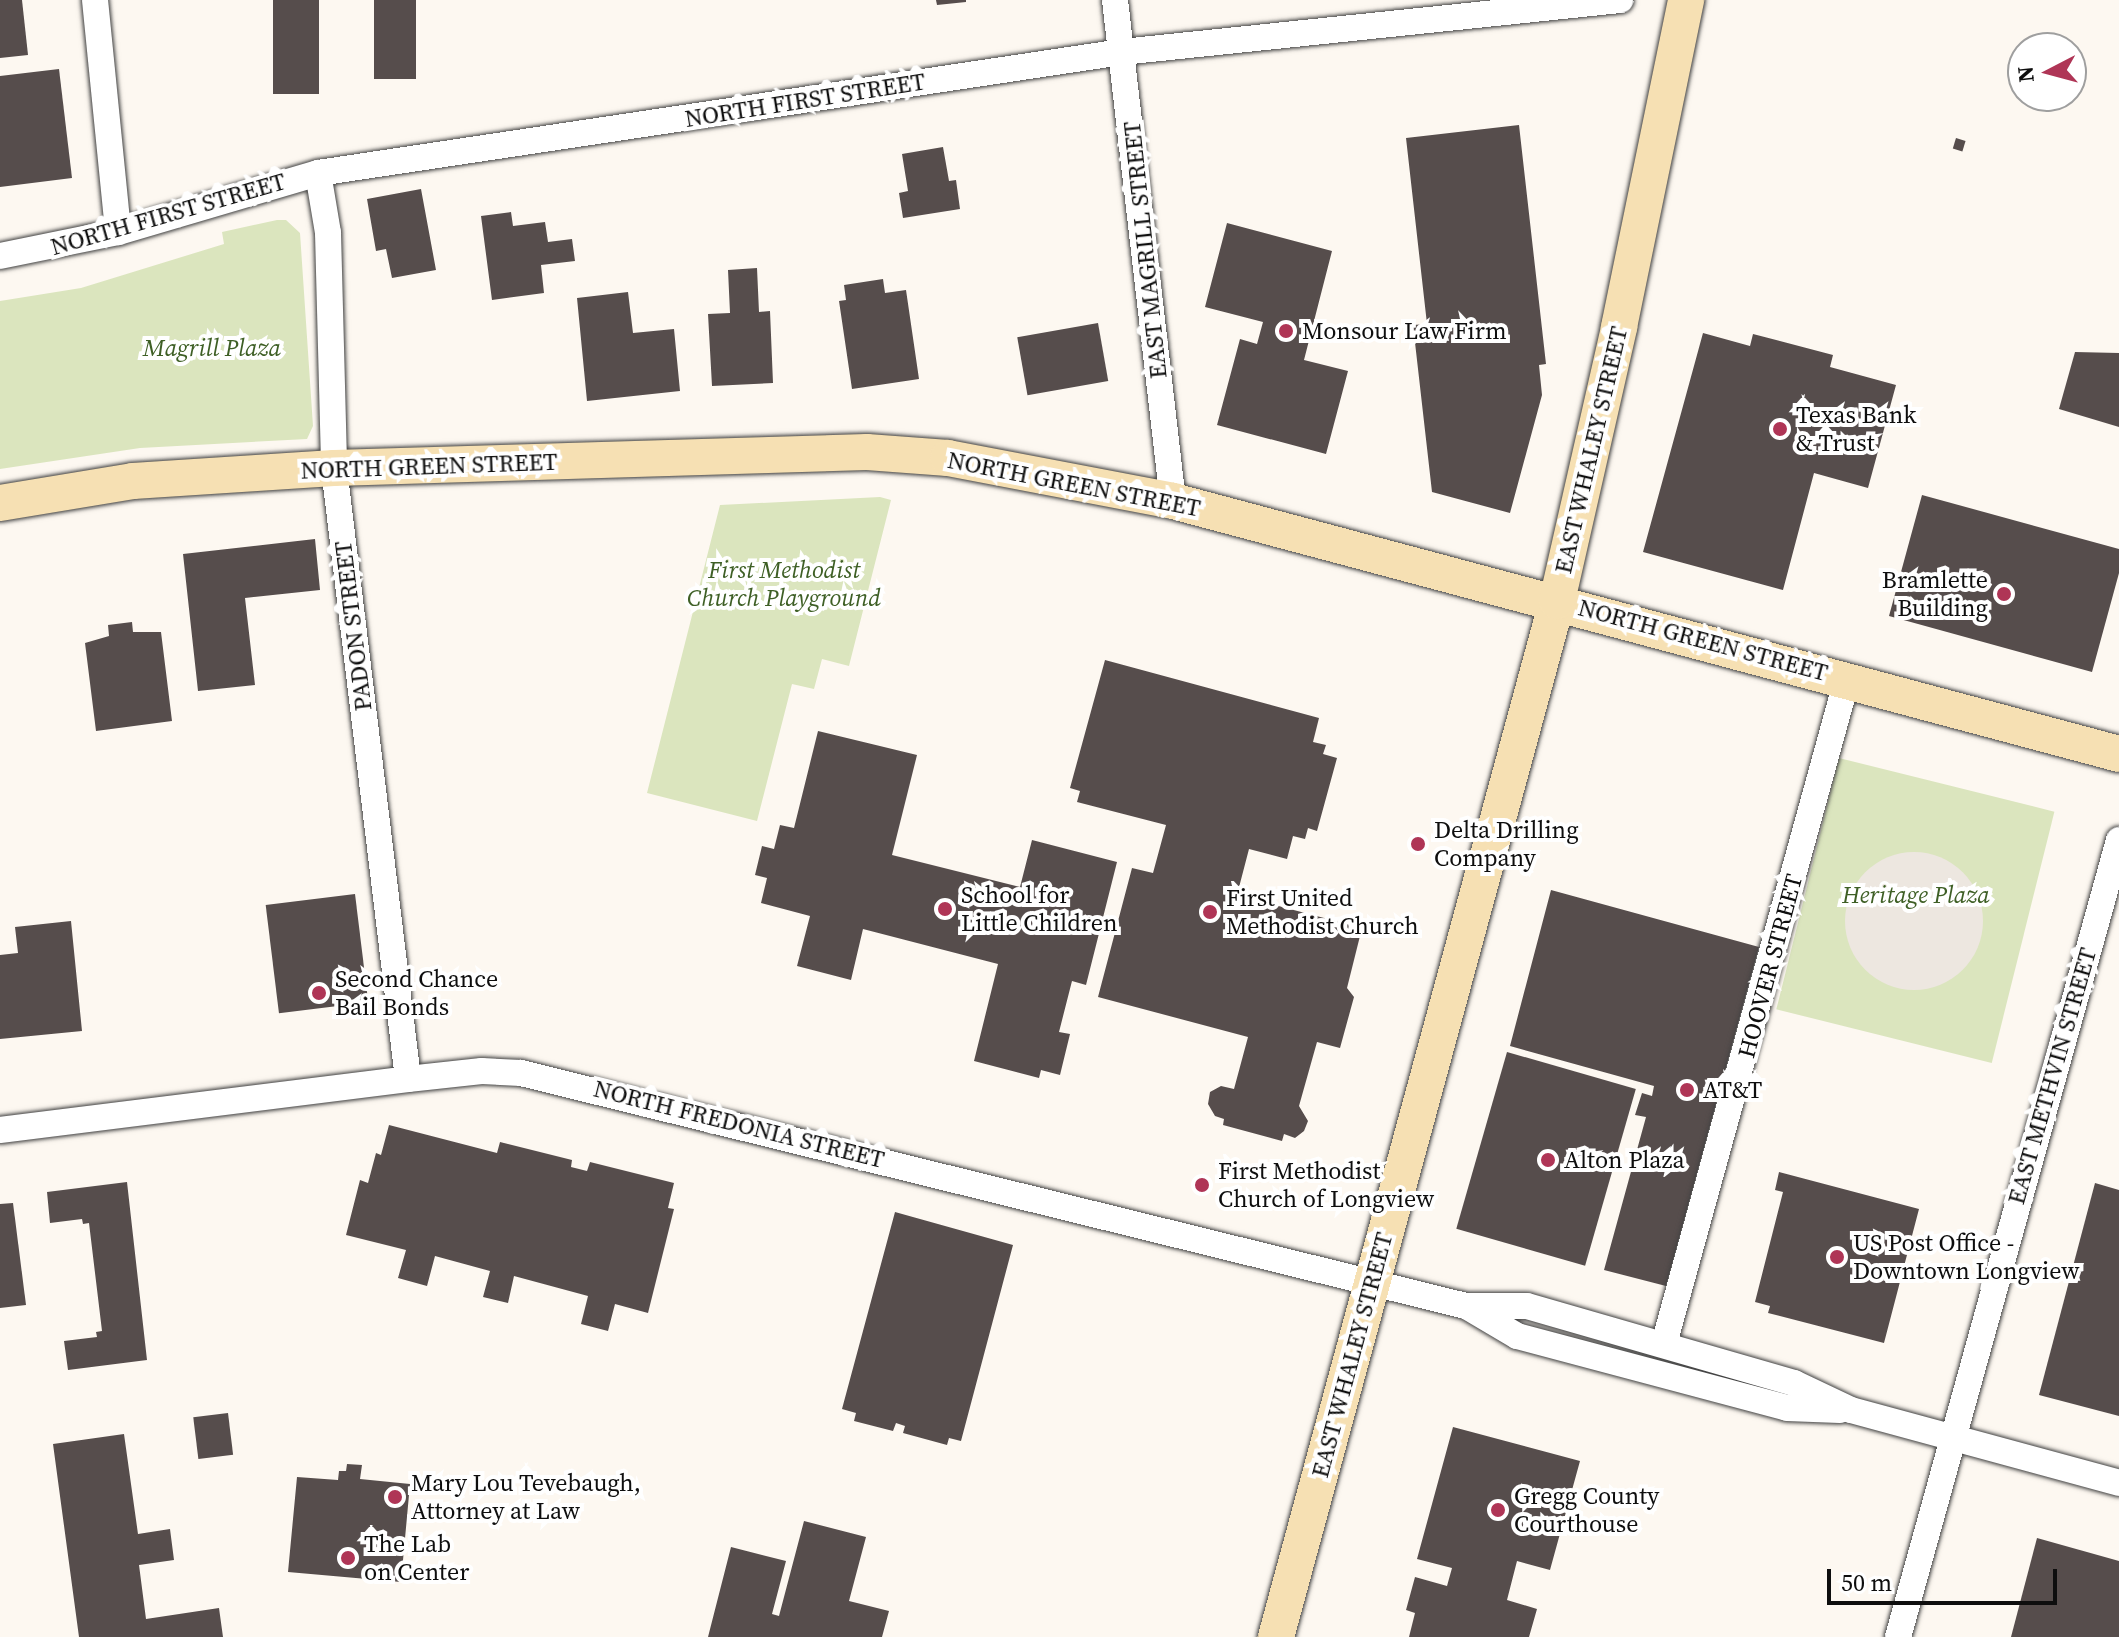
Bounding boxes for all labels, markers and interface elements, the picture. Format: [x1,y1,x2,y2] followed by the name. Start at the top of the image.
[2007,32,2087,112] north arrow
[2009,65,2041,84] text: N
[683,67,927,133] street label: NORTH FIRST STREET
[1117,120,1173,380] street label: EAST MAGRILL STREET
[47,167,289,261] street label: NORTH FIRST STREET
[1302,317,1507,345] place label: Monsour Law Firm
[1277,322,1295,340] marker: Monsour Law Firm
[1548,323,1634,577] street label: EAST WHALEY STREET
[143,334,281,362] park label: Magrill Plaza
[1796,401,1916,457] place label: Texas Bank & Trust
[1771,420,1789,438] marker: Texas Bank & Trust
[945,445,1203,523] street label: NORTH GREEN STREET
[300,447,558,485] street label: NORTH GREEN STREET
[328,539,378,713] street label: PADON STREET
[687,556,881,612] park label: First Methodist Church Playground
[1882,566,1988,622] place label: Bramlette Building
[1995,585,2013,603] marker: Bramlette Building
[1575,593,1831,687] street label: NORTH GREEN STREET
[1434,816,1579,872] place label: Delta Drilling Company
[1409,835,1427,853] marker: Delta Drilling Company
[1732,871,1808,1061] street label: HOOVER STREET
[961,881,1117,937] place label: School for Little Children
[1842,881,1990,909] park label: Heritage Plaza
[1226,884,1419,940] place label: First United Methodist Church
[936,900,954,918] marker: School for Little Children
[1201,903,1219,921] marker: First United Methodist Church
[2001,944,2103,1208] street label: EAST METHVIN STREET
[335,965,498,1021] place label: Second Chance Bail Bonds
[310,984,328,1002] marker: Second Chance Bail Bonds
[591,1074,887,1174] street label: NORTH FREDONIA STREET
[1703,1076,1762,1104] place label: AT&T
[1678,1081,1696,1099] marker: AT&T
[1564,1146,1685,1174] place label: Alton Plaza
[1539,1151,1557,1169] marker: Alton Plaza
[1218,1157,1434,1213] place label: First Methodist Church of Longview
[1193,1176,1211,1194] marker: First Methodist Church of Longview
[1305,1228,1399,1482] street label: EAST WHALEY STREET
[1853,1229,2080,1285] place label: US Post Office - Downtown Longview
[1828,1248,1846,1266] marker: US Post Office - Downtown Longview
[411,1469,641,1525] place label: Mary Lou Tevebaugh, Attorney at Law
[1514,1482,1659,1538] place label: Gregg County Courthouse
[386,1488,404,1506] marker: Mary Lou Tevebaugh, Attorney at Law
[1489,1501,1507,1519] marker: Gregg County Courthouse
[364,1530,469,1586] place label: The Lab on Center
[339,1549,357,1567] marker: The Lab on Center
[1831,1553,2061,1603] scale bar
[1841,1566,1892,1599] text: 50 m

